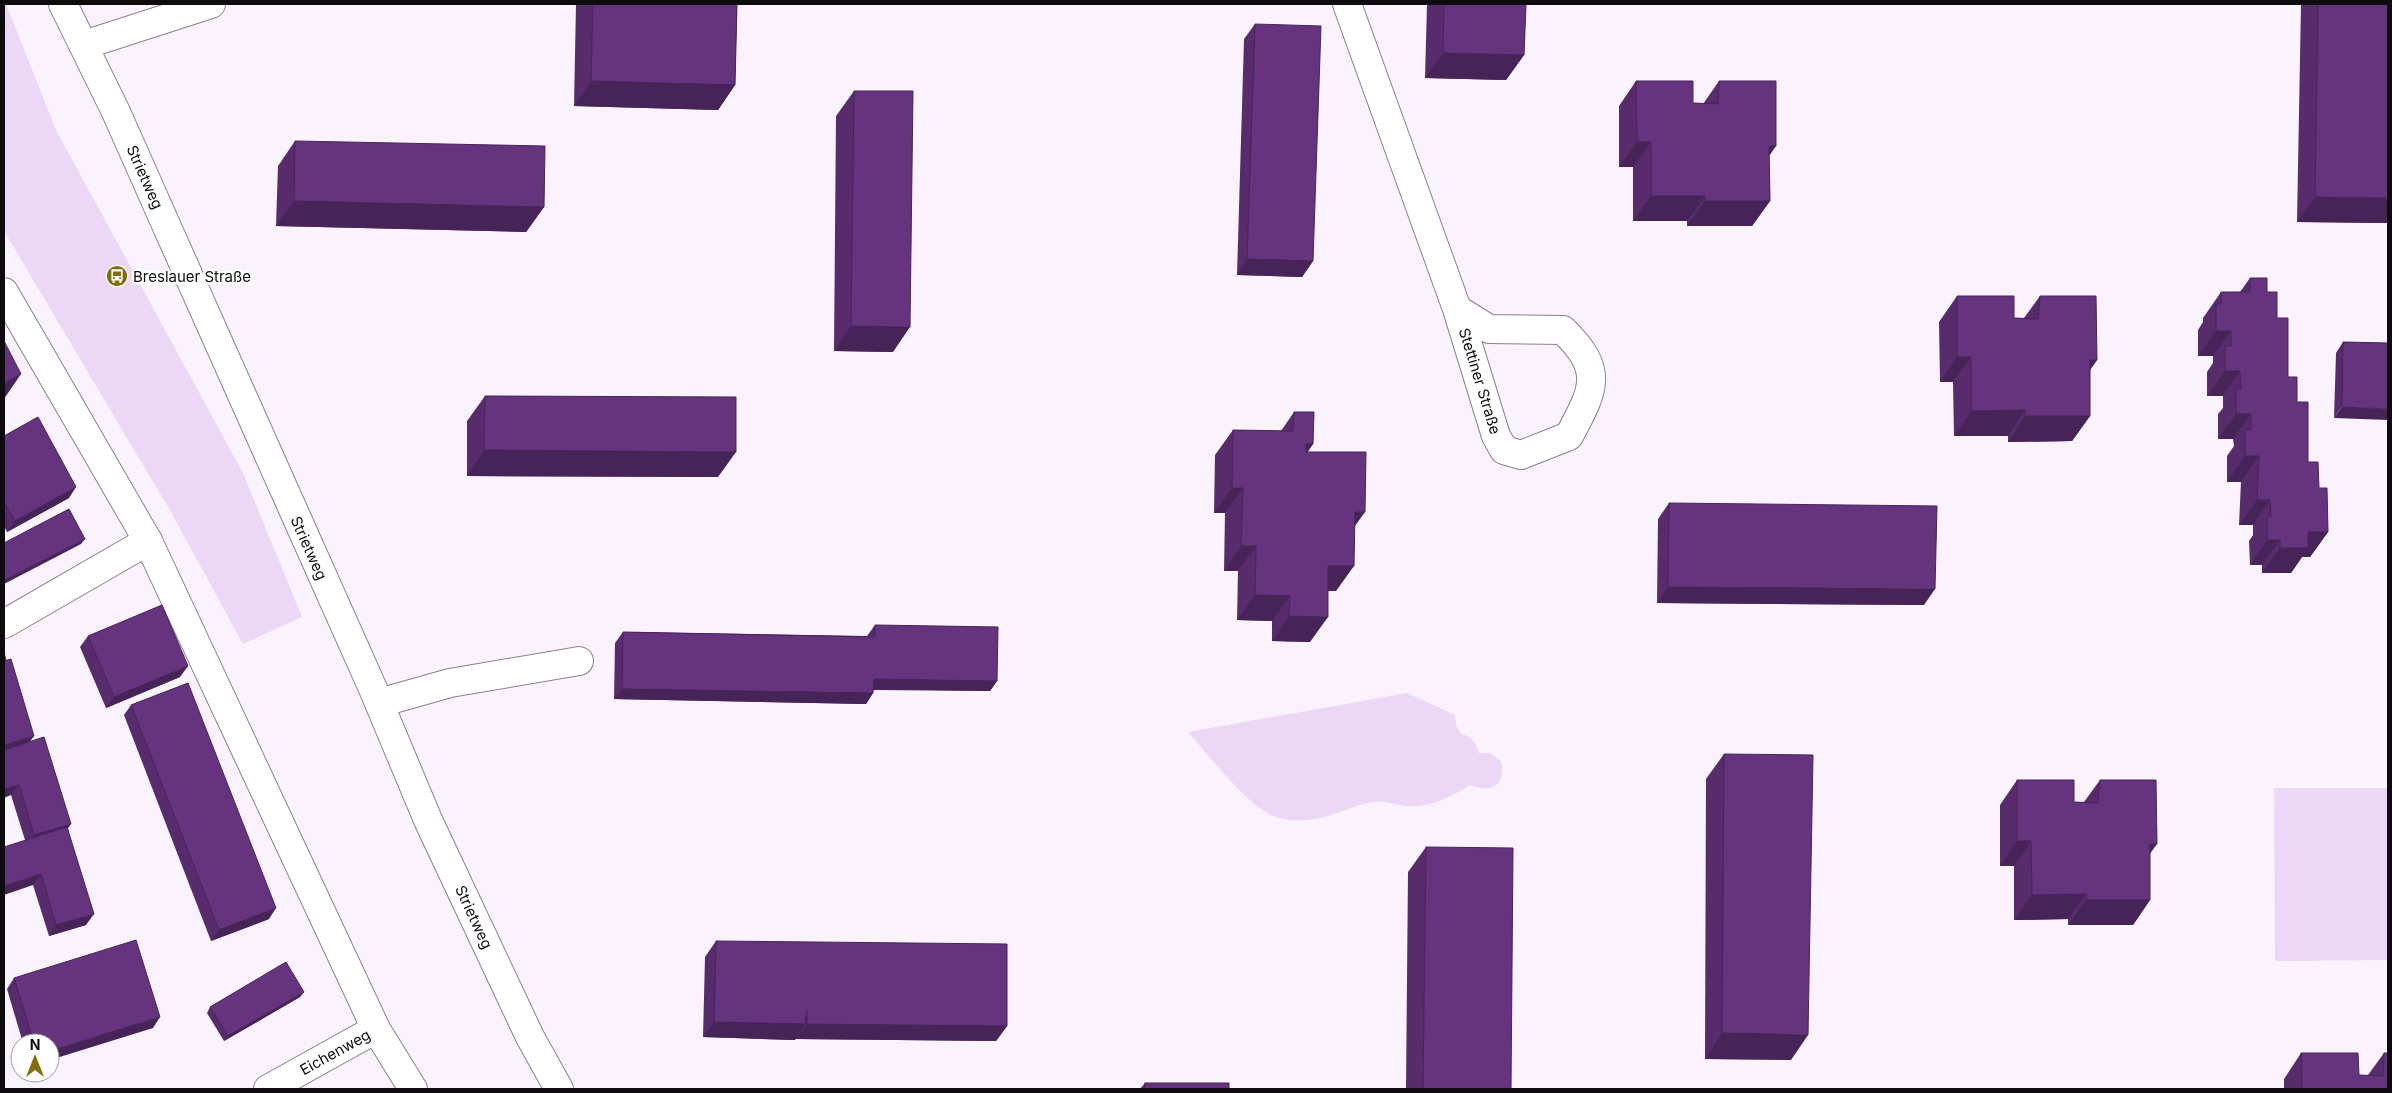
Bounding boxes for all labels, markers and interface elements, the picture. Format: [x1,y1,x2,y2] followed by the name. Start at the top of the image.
[123,142,167,212] street label: Strietweg
[105,264,129,288] bus stop icon: Breslauer Straße
[133,267,251,286] place label: Breslauer Straße
[1455,325,1505,437] street label: Stettiner Straße
[287,513,331,583] street label: Strietweg
[451,882,497,952] street label: Strietweg
[296,1025,374,1079] street label: Eichenweg
[10,1033,60,1083] north arrow
[30,1036,40,1053] text: N

